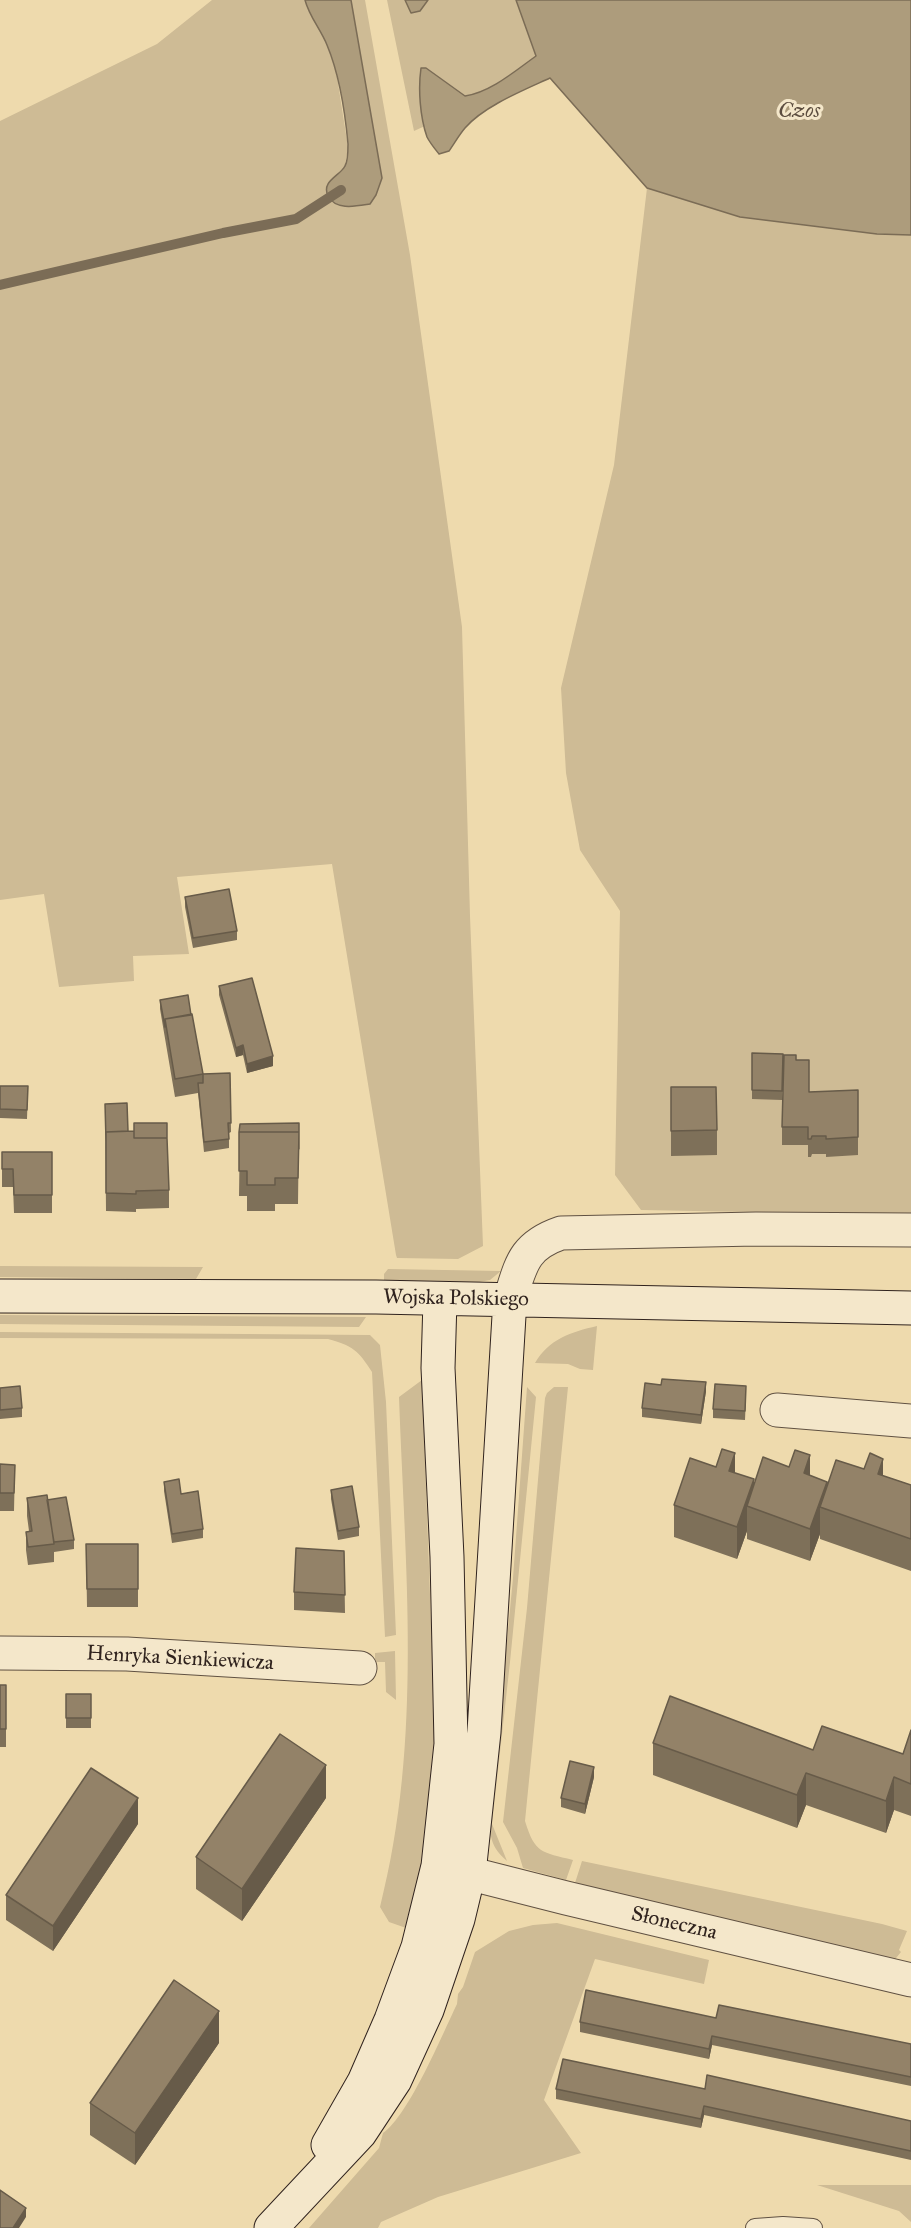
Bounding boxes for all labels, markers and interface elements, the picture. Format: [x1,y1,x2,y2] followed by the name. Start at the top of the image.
[778,99,820,125] water label: Czos
[383,1285,529,1313] street label: Wojska Polskiego
[86,1642,274,1676] street label: Henryka Sienkiewicza
[629,1902,719,1946] street label: Słoneczna

